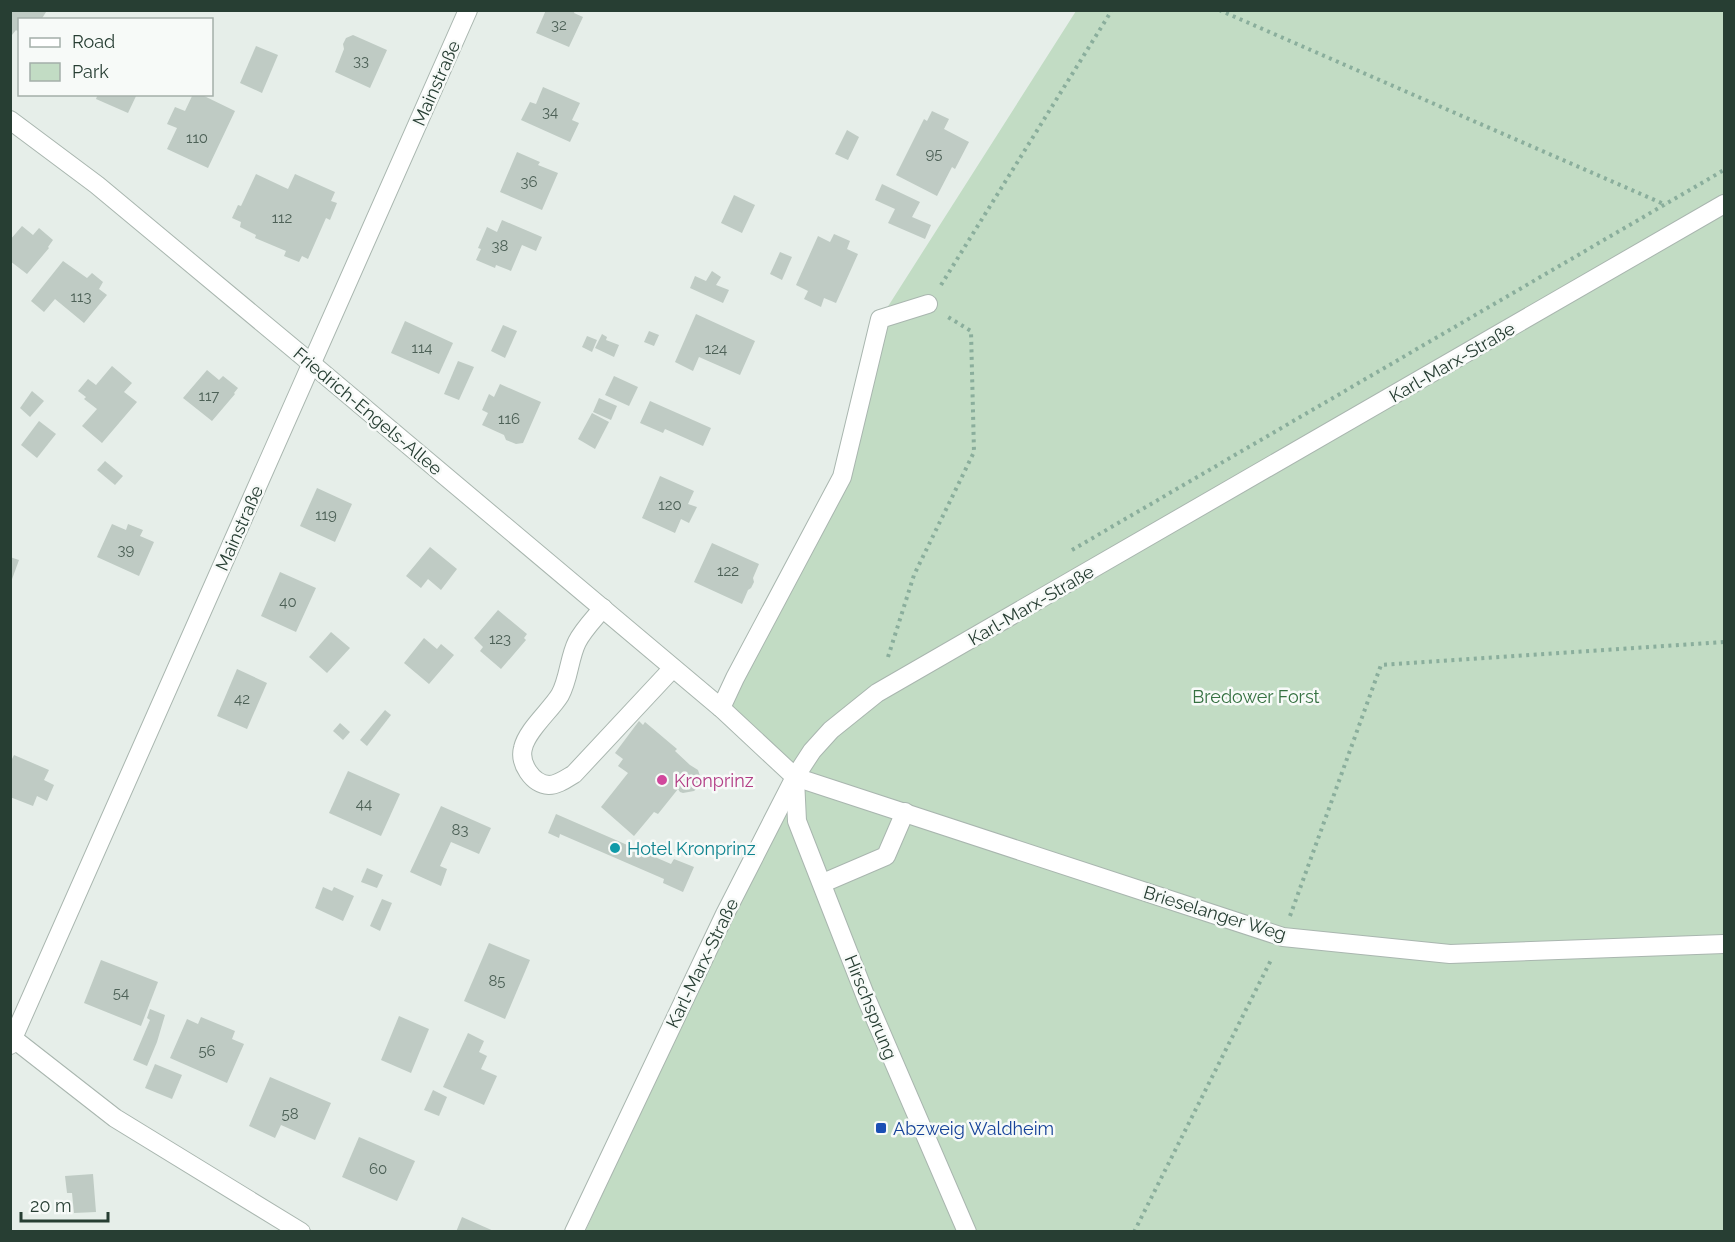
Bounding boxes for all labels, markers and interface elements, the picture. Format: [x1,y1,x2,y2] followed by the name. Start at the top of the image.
[551,16,567,34] house number: 32
[18,18,213,96] legend
[72,31,115,52] text: Road
[408,37,464,129] street label: Mainstraße
[353,52,369,70] house number: 33
[72,61,109,82] text: Park
[542,103,558,121] house number: 34
[186,129,208,147] house number: 110
[926,145,942,163] house number: 95
[520,173,538,191] house number: 36
[272,209,293,227] house number: 112
[492,237,509,255] house number: 38
[71,288,91,306] house number: 113
[1386,317,1519,406] street label: Karl-Marx-Straße
[411,339,433,357] house number: 114
[705,340,727,358] house number: 124
[289,343,447,480] street label: Friedrich-Engels-Allee
[199,387,219,405] house number: 117
[498,410,520,428] house number: 116
[211,482,267,574] street label: Mainstraße
[658,496,682,514] house number: 120
[315,506,337,524] house number: 119
[118,541,135,559] house number: 39
[965,560,1098,649] street label: Karl-Marx-Straße
[717,562,739,580] house number: 122
[279,593,297,611] house number: 40
[489,630,511,648] house number: 123
[1192,686,1320,707] park label: Bredower Forst
[234,690,250,708] house number: 42
[674,770,754,791] place label: Kronprinz
[655,773,669,787] marker: Kronprinz
[356,795,372,813] house number: 44
[452,821,468,839] house number: 83
[627,838,756,859] place label: Hotel Kronprinz
[608,841,622,855] marker: Hotel Kronprinz
[1141,881,1289,945] street label: Brieselanger Weg
[662,894,743,1031] street label: Karl-Marx-Straße
[840,952,902,1062] street label: Hirschsprung
[488,972,506,990] house number: 85
[113,984,129,1002] house number: 54
[198,1042,216,1060] house number: 56
[281,1105,299,1123] house number: 58
[893,1118,1054,1139] place label: Abzweig Waldheim
[874,1121,888,1135] marker: Abzweig Waldheim
[369,1160,387,1178] house number: 60
[21,1185,108,1223] scale bar
[30,1195,72,1216] text: 20 m

